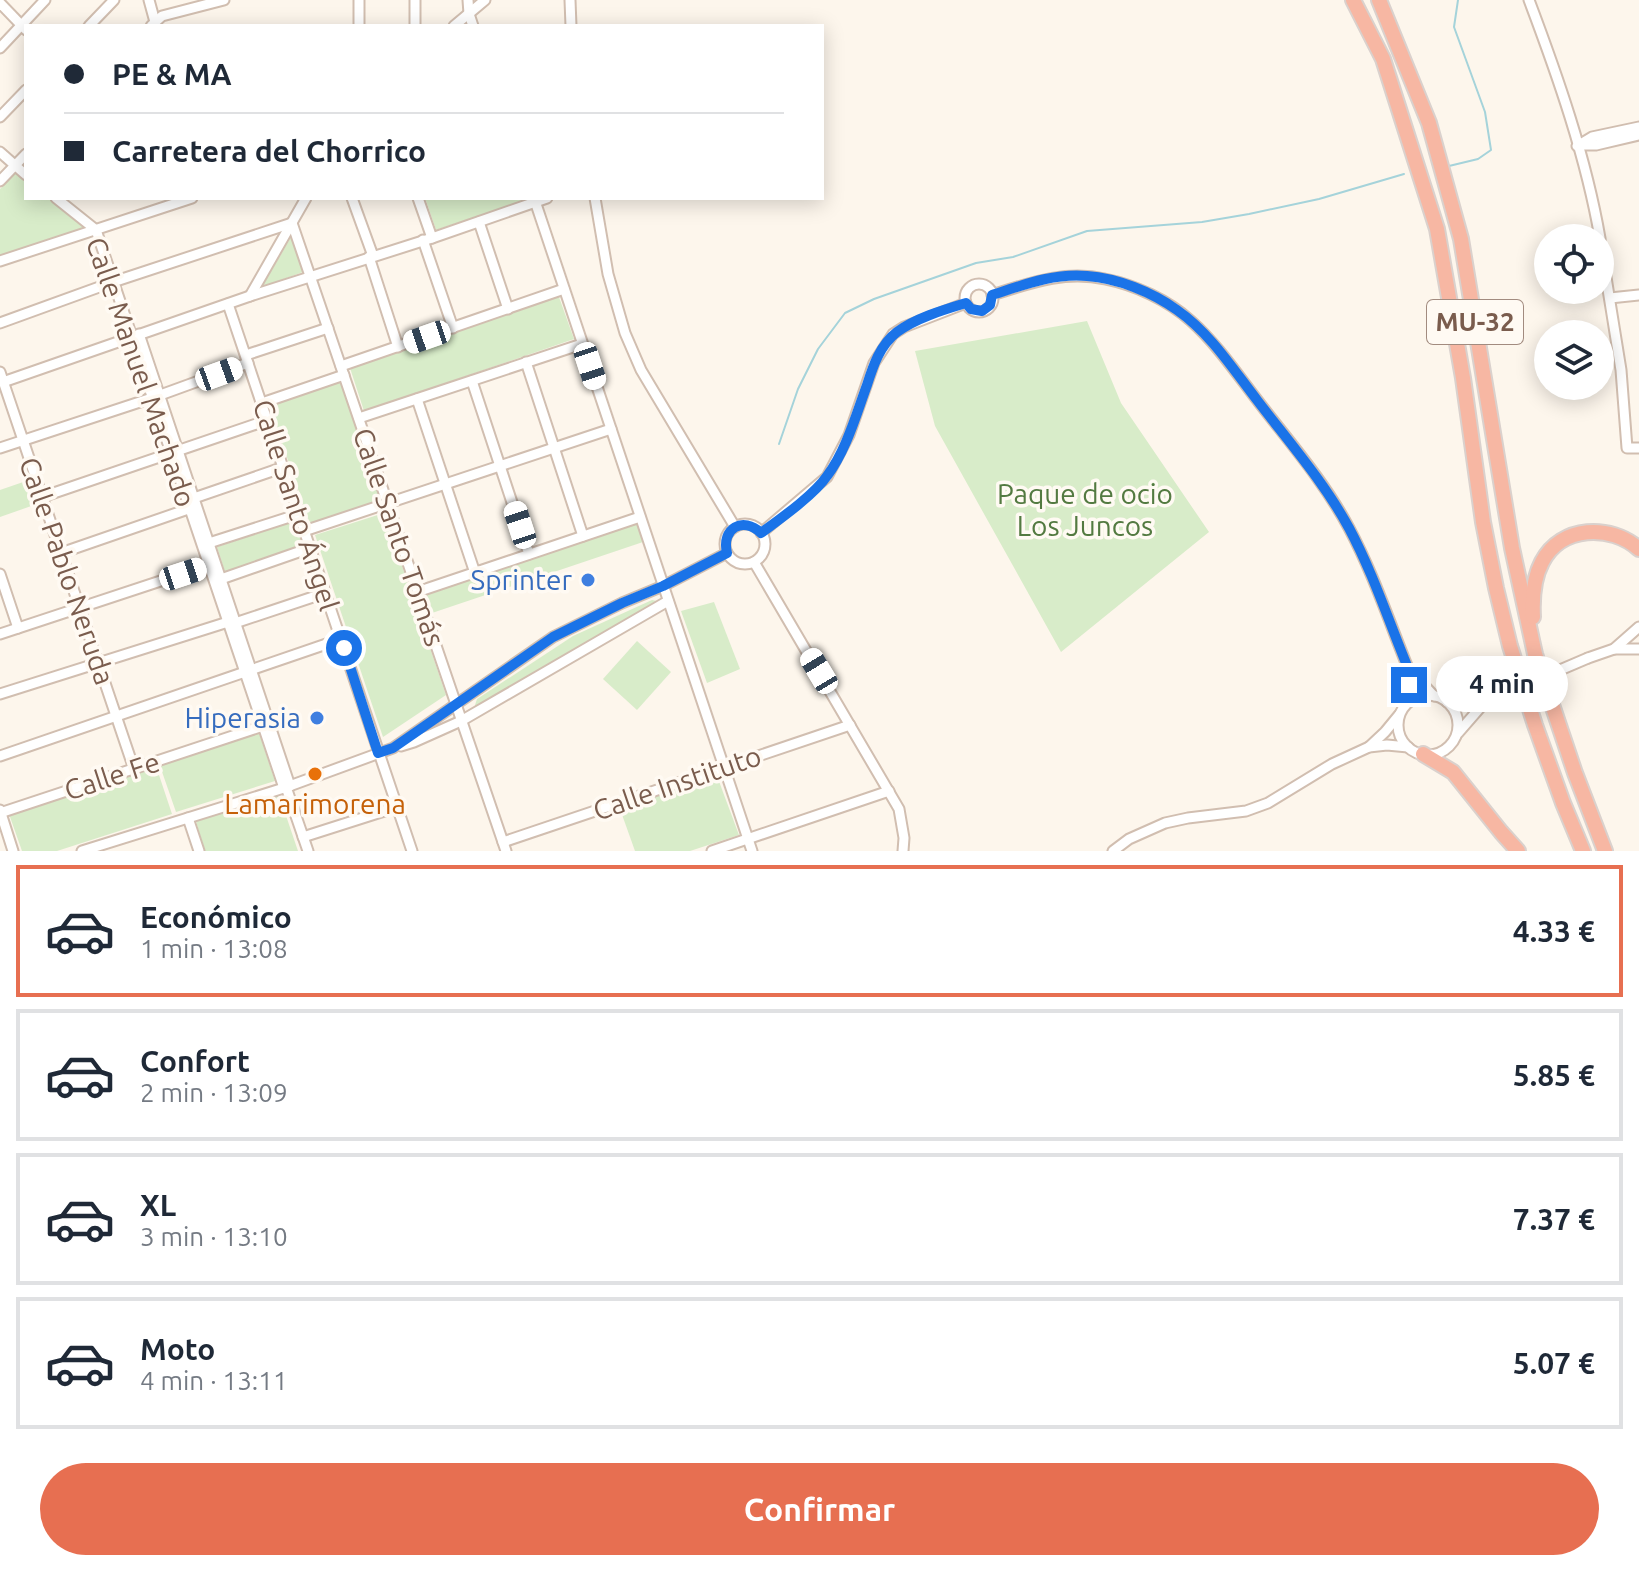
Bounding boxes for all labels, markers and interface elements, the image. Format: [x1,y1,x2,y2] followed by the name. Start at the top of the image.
[112,57,232,91] text: PE & MA
[112,134,426,168] text: Carretera del Chorrico
[1534,224,1614,400] map controls
[1534,224,1614,304] button: locate
[81,233,202,511] street label: Calle Manuel Machado
[1427,300,1523,344] road number: MU-32
[400,318,454,356] car
[1534,320,1614,400] button: layers
[571,339,609,393] car
[192,355,246,393] car
[248,395,346,614] street label: Calle Santo Ángel
[348,424,451,650] street label: Calle Santo Tomás
[14,453,121,689] street label: Calle Pablo Neruda
[997,478,1173,541] park label: Paque de ocio Los Juncos
[501,498,539,552] car
[156,555,210,593] car
[471,564,572,595] place label: Sprinter
[579,571,597,589] marker: Sprinter
[326,630,362,666] route start
[796,644,842,698] car
[1437,657,1569,713] callout: 4 min
[1391,667,1427,703] route end
[1469,669,1535,698] text: 4 min
[185,702,301,733] place label: Hiperasia
[308,709,326,727] marker: Hiperasia
[589,739,765,826] street label: Calle Instituto
[60,746,163,805] street label: Calle Fe
[306,765,324,783] marker: Lamarimorena
[224,788,406,819] place label: Lamarimorena
[44,895,116,967] icon: car
[140,900,292,934] text: Económico
[1513,914,1595,948] text: 4.33 €
[140,934,288,963] text: 1 min · 13:08
[44,1039,116,1111] icon: car
[140,1044,250,1078] text: Confort
[1513,1058,1595,1092] text: 5.85 €
[140,1078,288,1107] text: 2 min · 13:09
[44,1183,116,1255] icon: car
[140,1188,176,1222] text: XL
[1513,1202,1595,1236] text: 7.37 €
[140,1222,288,1251] text: 3 min · 13:10
[44,1327,116,1399] icon: car
[140,1332,215,1366] text: Moto
[1513,1346,1595,1380] text: 5.07 €
[140,1366,288,1395] text: 4 min · 13:11
[40,1463,1599,1555] button: Confirmar

